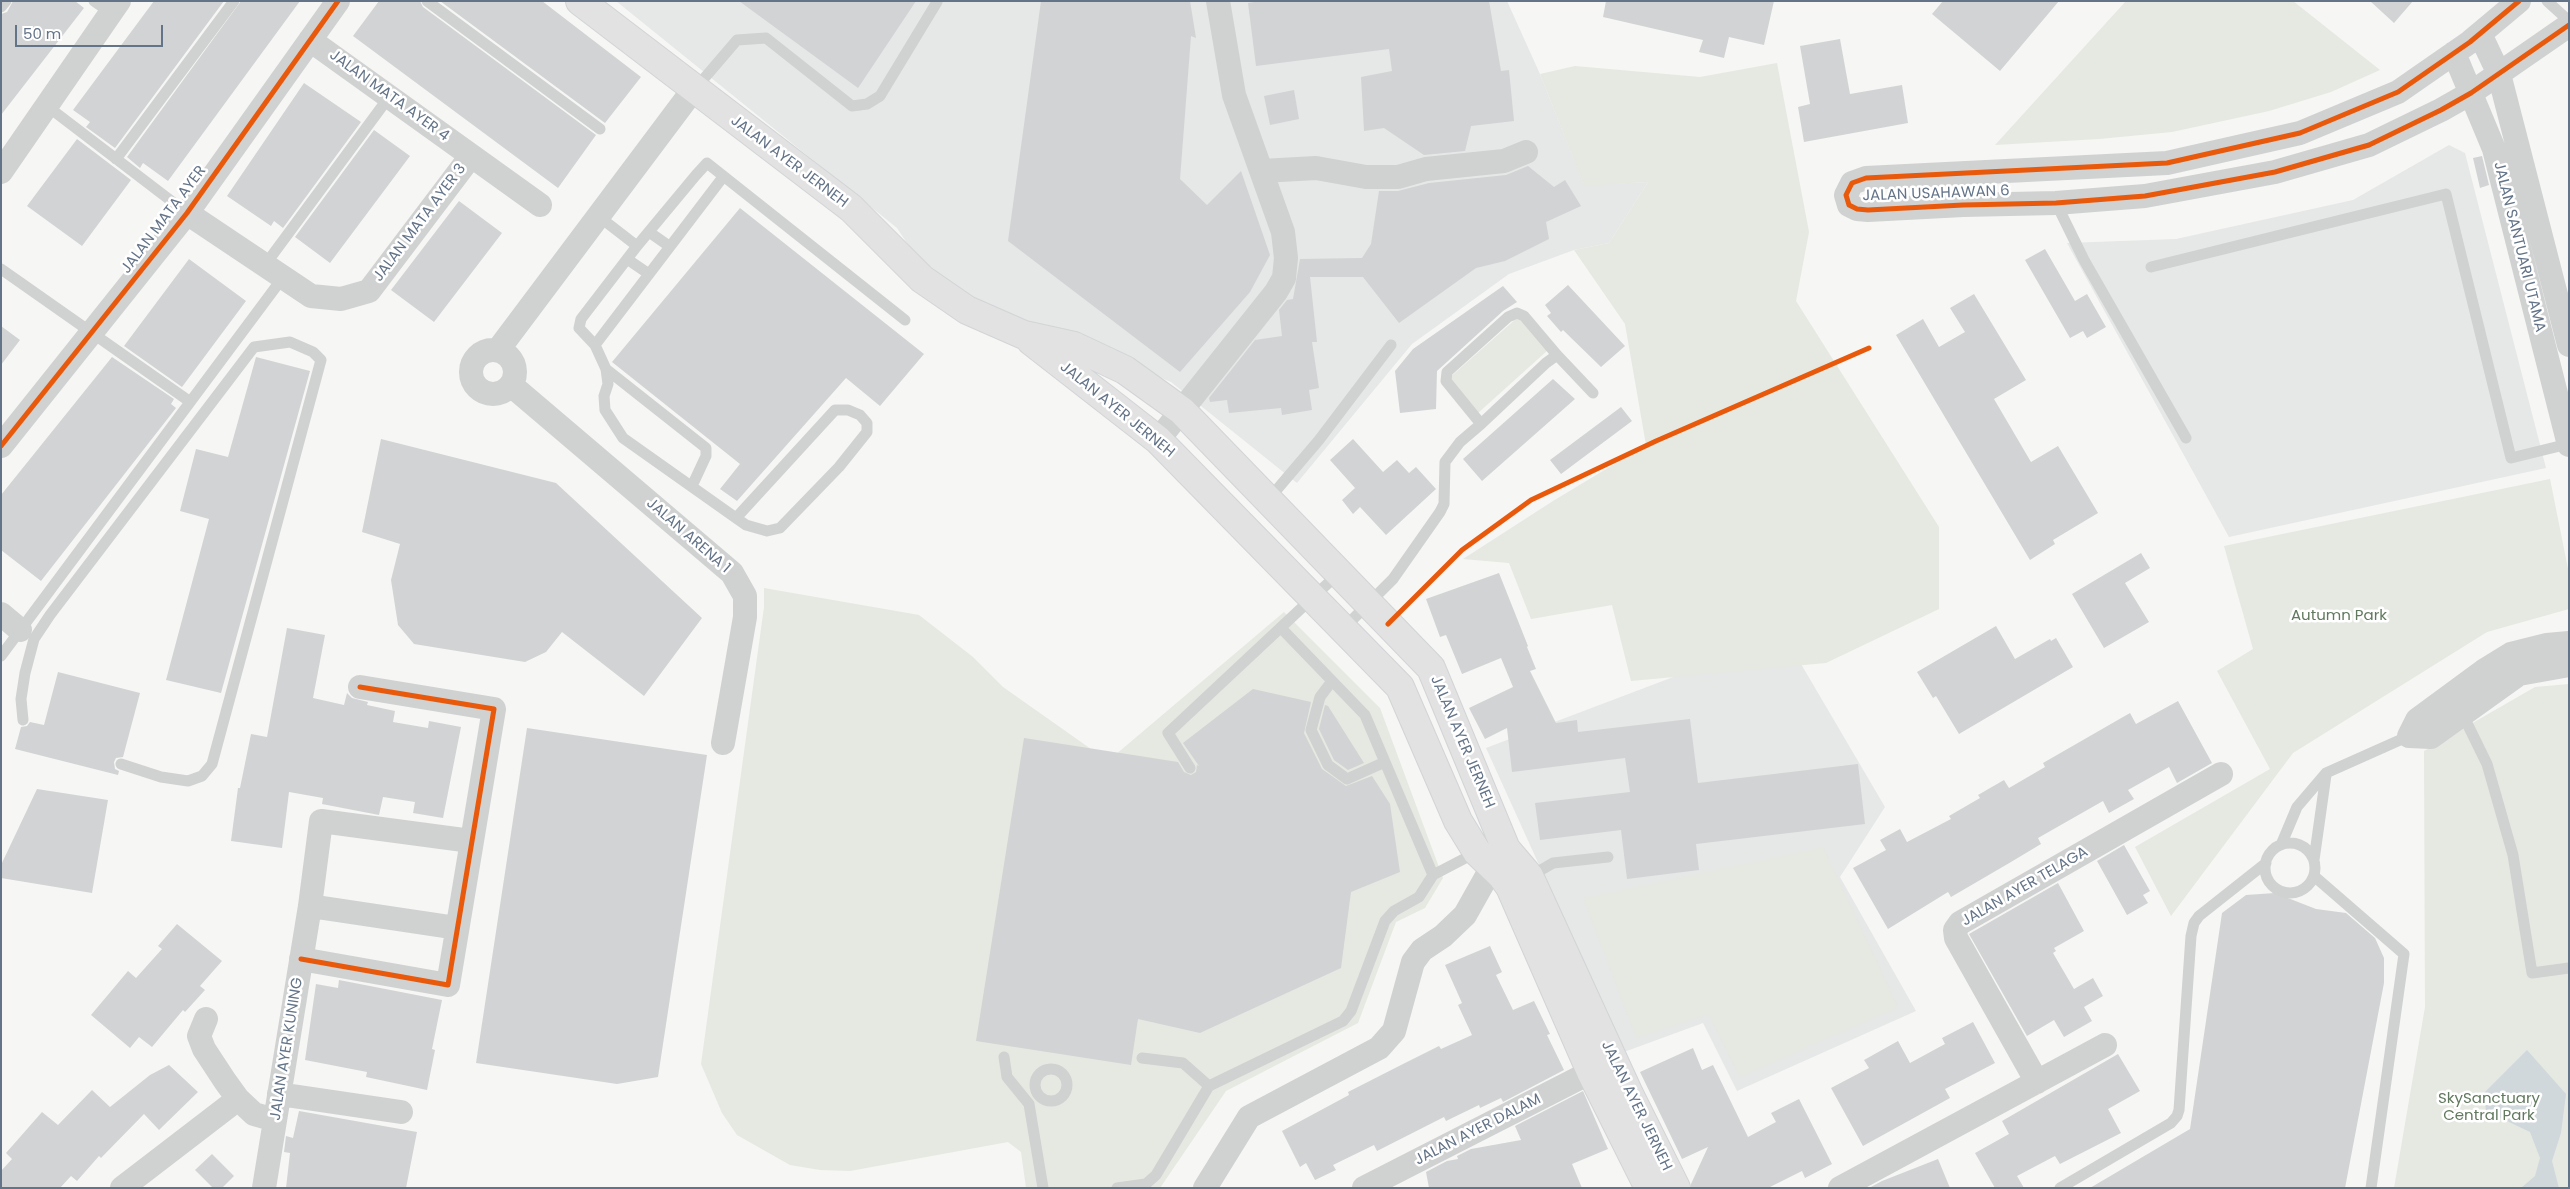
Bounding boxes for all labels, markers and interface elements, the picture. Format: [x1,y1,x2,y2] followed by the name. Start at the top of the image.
[18,15,165,47] scale bar
[23,23,61,44] text: 50 m
[326,47,452,145] street label: JALAN MATA AYER 4
[727,112,851,212] street label: JALAN AYER JERNEH
[370,160,470,286] street label: JALAN MATA AYER 3
[2489,160,2549,334] street label: JALAN SANTUARI UTAMA
[118,163,210,277] street label: JALAN MATA AYER
[1862,182,2010,206] street label: JALAN USAHAWAN 6
[1056,358,1178,462] street label: JALAN AYER JERNEH
[642,495,734,577] street label: JALAN ARENA 1
[2291,607,2387,625] park label: Autumn Park
[1426,673,1498,811] street label: JALAN AYER JERNEH
[1959,843,2091,931] street label: JALAN AYER TELAGA
[267,976,307,1122] street label: JALAN AYER KUNING
[1597,1038,1675,1174] street label: JALAN AYER JERNEH
[1412,1090,1544,1170] street label: JALAN AYER DALAM
[2438,1090,2540,1125] park label: SkySanctuary Central Park

